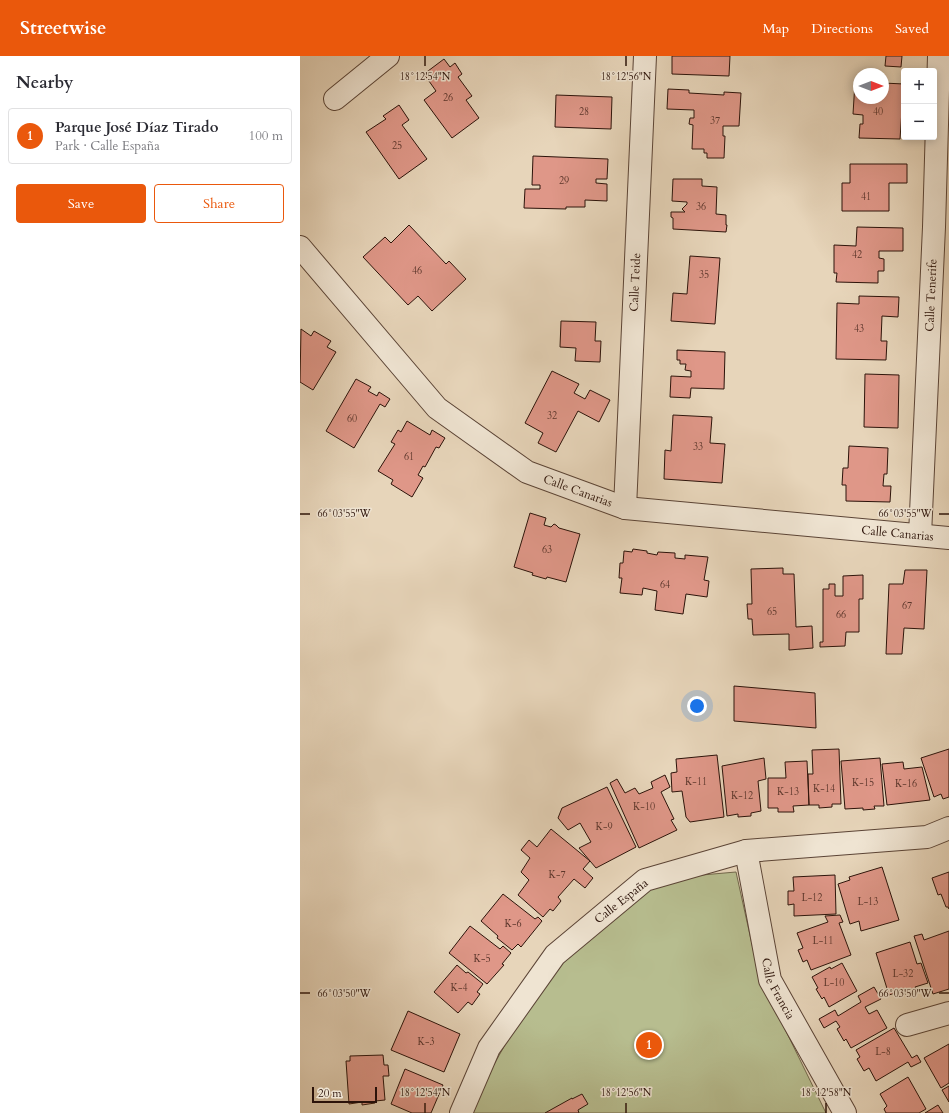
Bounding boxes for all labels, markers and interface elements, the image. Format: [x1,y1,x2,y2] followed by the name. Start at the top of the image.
[20,15,107,41] text: Streetwise
[763,19,789,38] text: Map
[811,19,873,38] text: Directions
[895,19,929,38] text: Saved
[853,68,889,104] north arrow
[901,68,937,140] map controls
[901,68,937,104] button: +
[400,70,451,84] text: 18°12'54"N
[601,70,652,84] text: 18°12'56"N
[16,71,73,94] text: Nearby
[443,91,453,105] house number: 26
[901,104,937,140] button: −
[579,105,589,119] house number: 28
[873,105,883,119] house number: 40
[710,114,720,128] house number: 37
[55,117,218,137] text: Parque José Díaz Tirado
[27,127,33,145] text: 1
[249,127,283,145] text: 100 m
[55,137,160,155] text: Park · Calle España
[392,139,402,153] house number: 25
[559,174,569,188] house number: 29
[16,184,146,223] button: Save
[154,184,284,223] button: Share
[861,190,871,204] house number: 41
[696,200,706,214] house number: 36
[852,248,862,262] house number: 42
[626,253,644,312] street label: Calle Teide
[921,259,941,332] street label: Calle Tenerife
[412,264,422,278] house number: 46
[699,268,709,282] house number: 35
[854,322,864,336] house number: 43
[547,409,557,423] house number: 32
[347,412,357,426] house number: 60
[693,440,703,454] house number: 33
[404,450,414,464] house number: 61
[541,471,615,511] street label: Calle Canarias
[317,507,372,521] text: 66°03'55"W
[878,507,933,521] text: 66°03'55"W
[861,522,934,545] street label: Calle Canarias
[542,543,552,557] house number: 63
[660,578,670,592] house number: 64
[902,599,912,613] house number: 67
[767,605,777,619] house number: 65
[836,608,846,622] house number: 66
[687,696,707,716] your location
[685,775,707,789] house number: K-11
[852,776,874,790] house number: K-15
[895,777,917,791] house number: K-16
[813,782,835,796] house number: K-14
[777,785,799,799] house number: K-13
[731,789,753,803] house number: K-12
[633,800,655,814] house number: K-10
[595,820,613,834] house number: K-9
[548,868,566,882] house number: K-7
[591,874,652,927] street label: Calle España
[802,891,822,905] house number: L-12
[858,895,878,909] house number: L-13
[504,917,522,931] house number: K-6
[813,934,833,948] house number: L-11
[473,952,491,966] house number: K-5
[758,956,799,1023] street label: Calle Francia
[893,967,913,981] house number: L-32
[824,976,844,990] house number: L-10
[450,981,468,995] house number: K-4
[317,987,372,1001] text: 66°03'50"W
[878,987,933,1001] text: 66°03'50"W
[636,1030,662,1060] pin: 1
[417,1035,435,1049] house number: K-3
[875,1045,891,1059] house number: L-8
[312,1085,377,1104] scale bar
[318,1086,342,1101] text: 20 m
[400,1086,451,1100] text: 18°12'54"N
[601,1086,652,1100] text: 18°12'56"N
[801,1086,852,1100] text: 18°12'58"N

